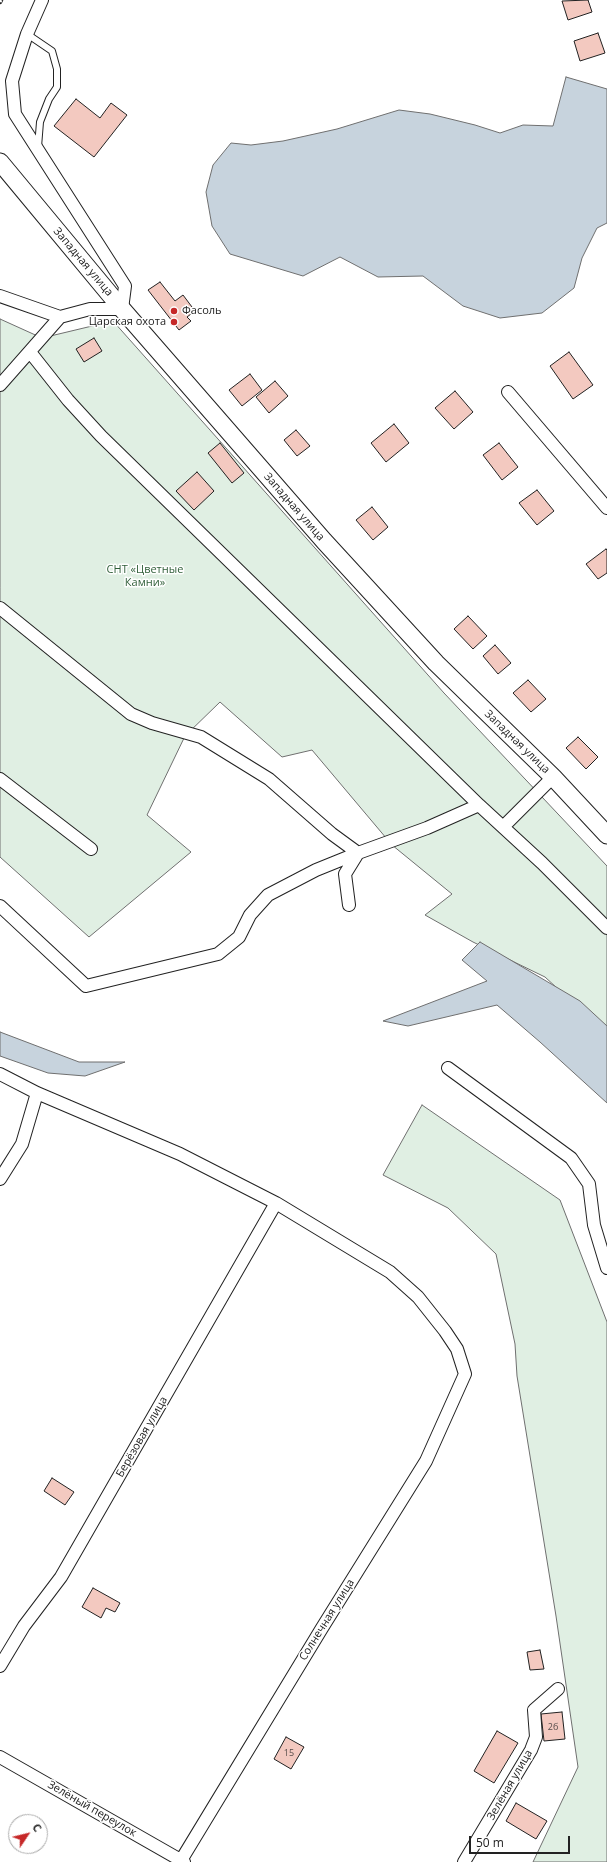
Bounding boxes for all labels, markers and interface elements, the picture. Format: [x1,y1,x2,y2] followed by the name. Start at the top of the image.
[50,225,116,299] street label: Западная улица
[182,304,222,318] place label: Фасоль
[169,306,179,316] marker: Фасоль
[89,315,166,329] place label: Царская охота
[169,317,179,327] marker: Царская охота
[261,470,327,544] street label: Западная улица
[107,563,183,589] park label: СНТ «Цветные Камни»
[482,708,552,776] street label: Западная улица
[114,1394,170,1480] street label: Берёзовая улица
[297,1577,357,1663] street label: Солнечная улица
[548,1722,558,1732] house number: 2б
[284,1748,294,1758] house number: 15
[485,1748,535,1822] street label: Зелёная улица
[45,1778,139,1840] street label: Зелёный переулок
[8,1814,48,1854] north arrow
[29,1820,46,1835] text: С
[471,1828,572,1854] scale bar
[476,1834,504,1851] text: 50 m

